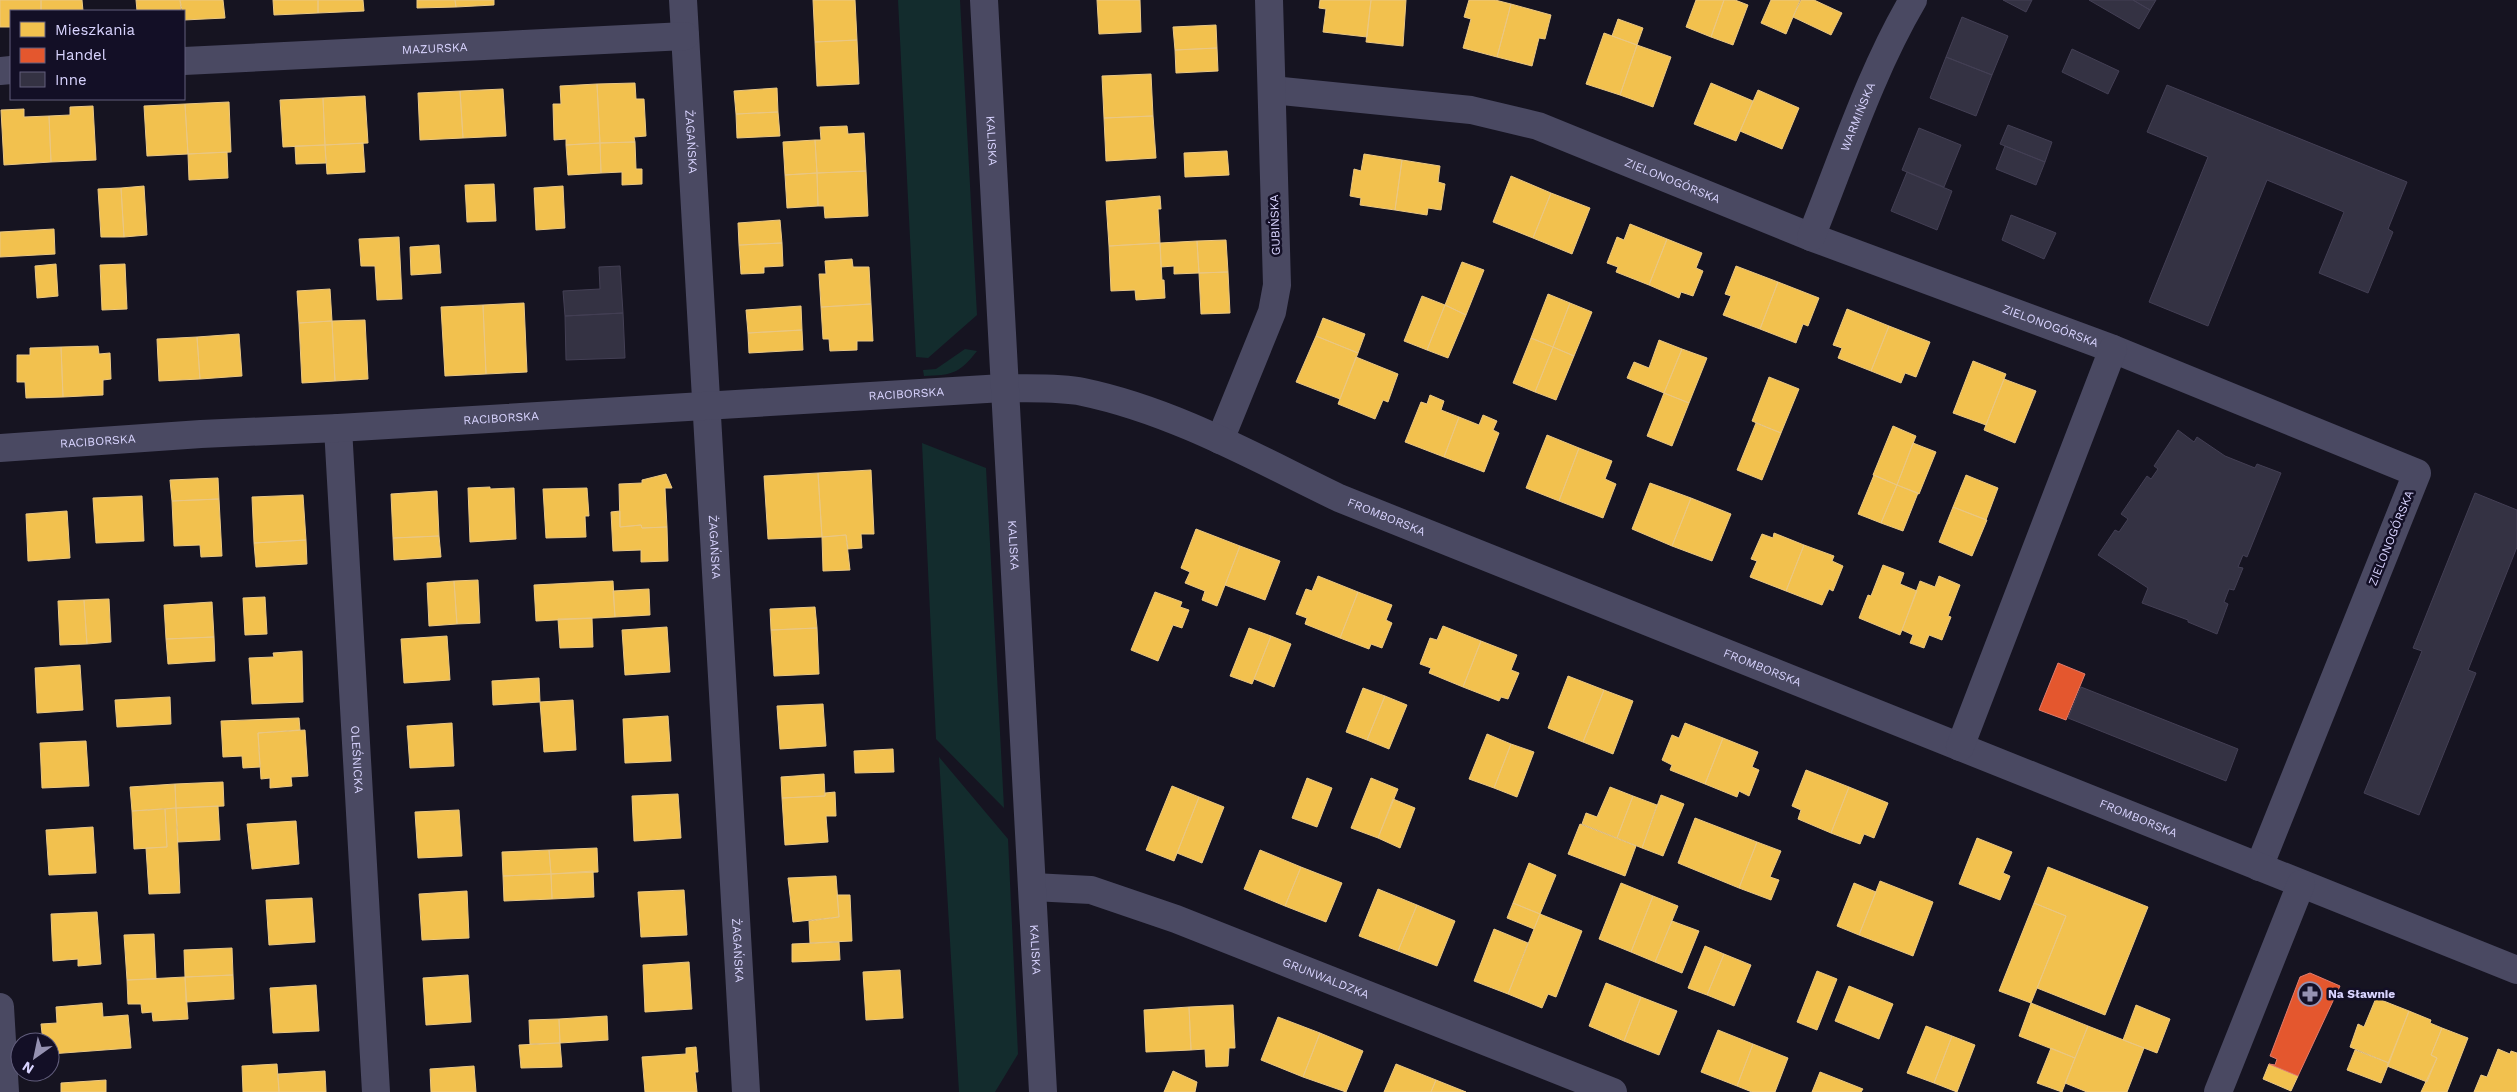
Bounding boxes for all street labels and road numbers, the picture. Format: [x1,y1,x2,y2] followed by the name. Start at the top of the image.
[402,40,468,57] street label: MAZURSKA
[1838,80,1878,153] street label: WARMIŃSKA
[682,109,700,174] street label: ŻAGAŃSKA
[983,115,1000,166] street label: KALISKA
[1623,155,1722,206] street label: ZIELONOGÓRSKA
[1267,194,1283,256] street label: GUBIŃSKA
[2000,302,2101,350] street label: ZIELONOGÓRSKA
[868,385,945,403] street label: RACIBORSKA
[463,409,539,427] street label: RACIBORSKA
[59,432,136,451] street label: RACIBORSKA
[2365,488,2417,588] street label: ZIELONOGÓRSKA
[1345,495,1428,539] street label: FROMBORSKA
[706,515,723,580] street label: ŻAGAŃSKA
[1005,520,1022,571] street label: KALISKA
[1721,646,1804,690] street label: FROMBORSKA
[348,725,366,794] street label: OLEŚNICKA
[2097,796,2179,840] street label: FROMBORSKA
[729,918,747,983] street label: ŻAGAŃSKA
[1027,924,1044,975] street label: KALISKA
[1280,955,1371,1002] street label: GRUNWALDZKA

